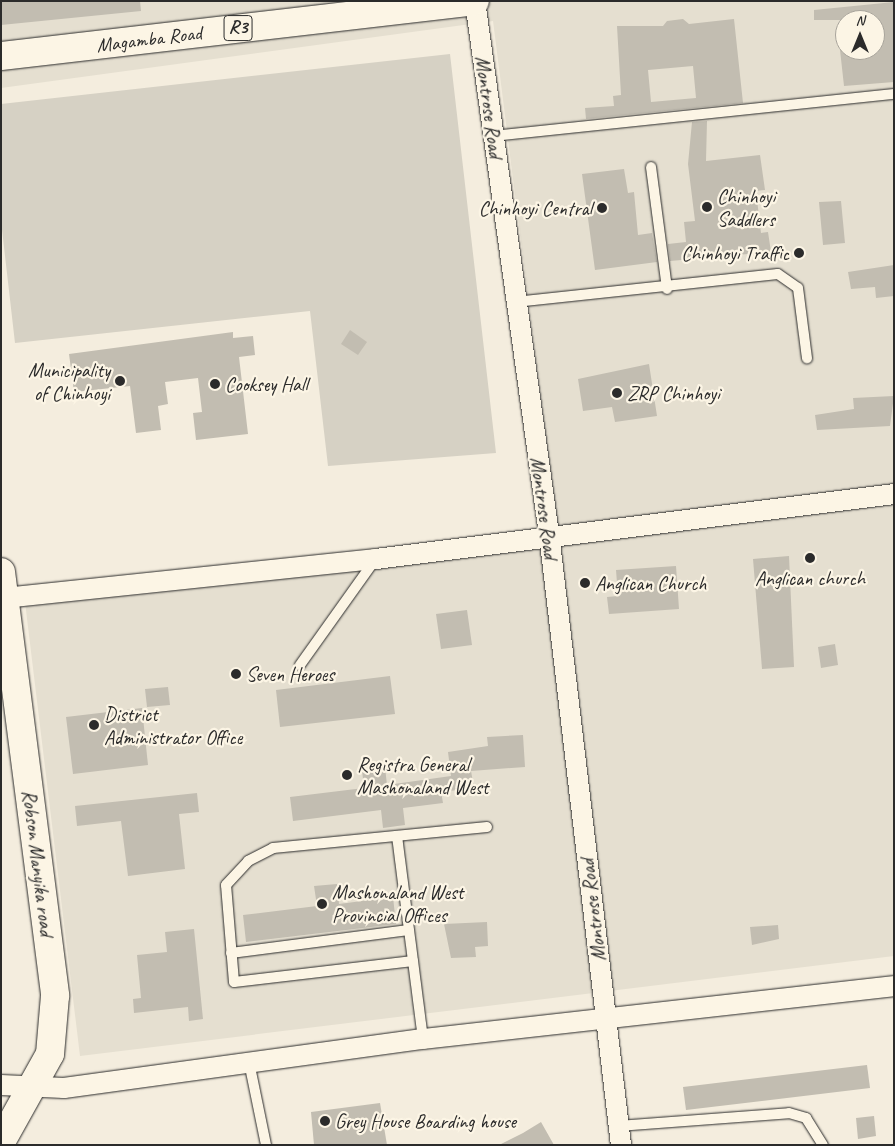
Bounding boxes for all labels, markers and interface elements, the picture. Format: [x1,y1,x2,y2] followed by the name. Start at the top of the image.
[835,10,885,60] north arrow
[223,12,253,44] road number: R3
[856,12,864,29] text: N
[95,21,203,57] street label: Magamba Road
[470,54,508,160] street label: Montrose Road
[717,184,775,231] place label: Chinhoyi Saddlers
[479,196,592,220] place label: Chinhoyi Central
[701,201,713,213] marker: Chinhoyi Saddlers
[596,202,608,214] marker: Chinhoyi Central
[683,241,789,265] place label: Chinhoyi Traffic
[793,247,805,259] marker: Chinhoyi Traffic
[28,358,110,405] place label: Municipality of Chinhoyi
[225,372,308,396] place label: Cooksey Hall
[114,375,126,387] marker: Municipality of Chinhoyi
[209,378,221,390] marker: Cooksey Hall
[627,381,720,405] place label: ZRP Chinhoyi
[611,387,623,399] marker: ZRP Chinhoyi
[525,455,563,561] street label: Montrose Road
[804,552,816,564] marker: Anglican church
[756,566,864,590] place label: Anglican church
[595,571,707,595] place label: Anglican Church
[579,577,591,589] marker: Anglican Church
[246,662,334,686] place label: Seven Heroes
[230,668,242,680] marker: Seven Heroes
[104,702,242,749] place label: District Administrator Office
[88,719,100,731] marker: District Administrator Office
[357,752,489,799] place label: Registra General Mashonaland West
[341,769,353,781] marker: Registra General Mashonaland West
[17,788,59,938] street label: Robson Manyika road
[575,857,611,963] street label: Montrose Road
[332,880,464,927] place label: Mashonaland West Provincial Offices
[316,898,328,910] marker: Mashonaland West Provincial Offices
[335,1109,516,1133] place label: Grey House Boarding house
[319,1115,331,1127] marker: Grey House Boarding house

